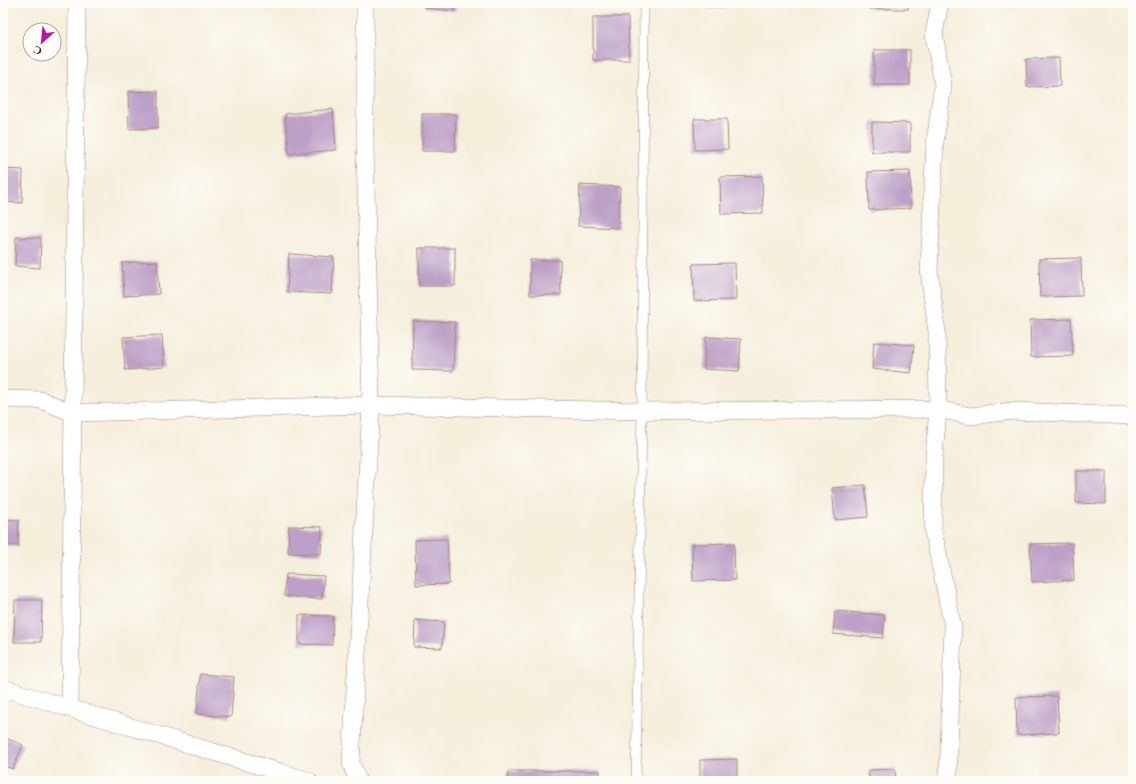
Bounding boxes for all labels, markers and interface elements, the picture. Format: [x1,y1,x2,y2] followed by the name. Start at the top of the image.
[22,22,62,62] north arrow
[31,43,44,59] text: С

